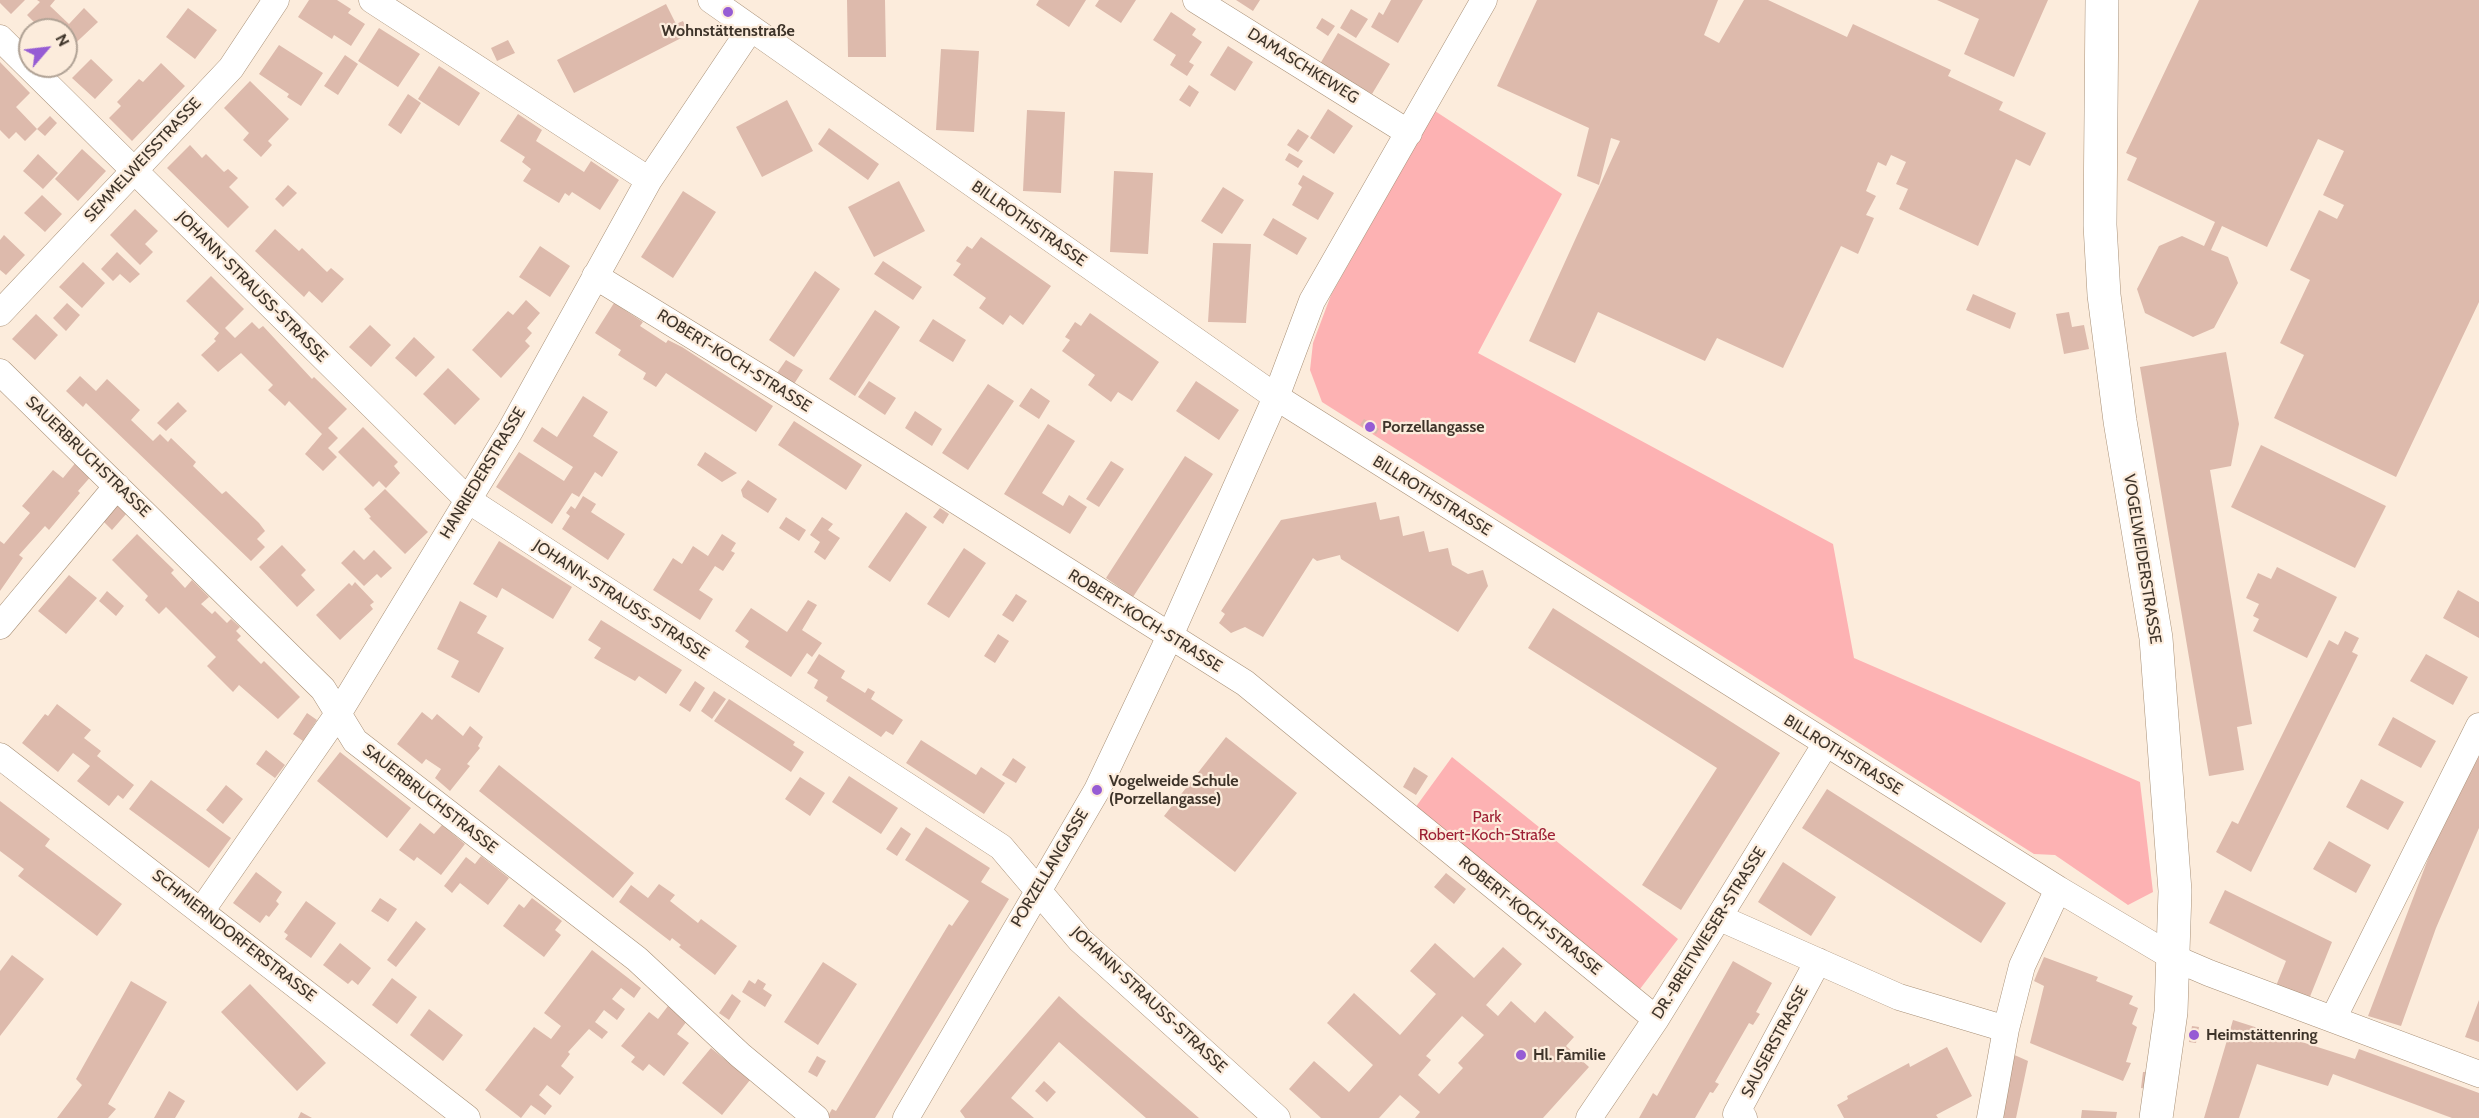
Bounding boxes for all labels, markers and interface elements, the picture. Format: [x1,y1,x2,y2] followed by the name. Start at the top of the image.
[721,5,735,19] marker: Wohnstättenstraße
[18,18,78,78] north arrow
[661,21,795,41] place label: Wohnstättenstraße
[1244,24,1362,108] street label: DAMASCHKEWEG
[52,31,74,50] text: N
[81,94,205,226] street label: SEMMELWEISSTRASSE
[968,177,1090,271] street label: BILLROTHSTRASSE
[173,208,331,366] street label: JOHANN-STRAUSS-STRASSE
[653,306,815,416] street label: ROBERT-KOCH-STRASSE
[22,392,154,522] street label: SAUERBRUCHSTRASSE
[436,404,530,542] street label: HANRIEDERSTRASSE
[1382,417,1484,437] place label: Porzellangasse
[1363,420,1377,434] marker: Porzellangasse
[1369,452,1495,540] street label: BILLROTHSTRASSE
[2119,473,2165,645] street label: VOGELWEIDERSTRASSE
[530,536,712,664] street label: JOHANN-STRAUSS-STRASSE
[1064,566,1226,676] street label: ROBERT-KOCH-STRASSE
[1780,711,1906,799] street label: BILLROTHSTRASSE
[359,740,501,858] street label: SAUERBRUCHSTRASSE
[1109,771,1239,809] place label: Vogelweide Schule (Porzellangasse)
[1090,783,1104,797] marker: Vogelweide Schule (Porzellangasse)
[1007,806,1093,930] street label: PORZELLANGASSE
[1419,807,1555,845] park label: Park Robert-Koch-Straße
[1648,843,1770,1023] street label: DR.-BREITWIESER-STRASSE
[1455,853,1605,979] street label: ROBERT-KOCH-STRASSE
[148,866,320,1006] street label: SCHMIERNDORFERSTRASSE
[1067,923,1231,1077] street label: JOHANN-STRAUSS-STRASSE
[1738,983,1812,1101] street label: SAUSERSTRASSE
[2206,1025,2318,1045] place label: Heimstättenring
[2187,1028,2201,1042] marker: Heimstättenring
[1533,1045,1606,1065] place label: Hl. Familie
[1514,1048,1528,1062] marker: Hl. Familie

